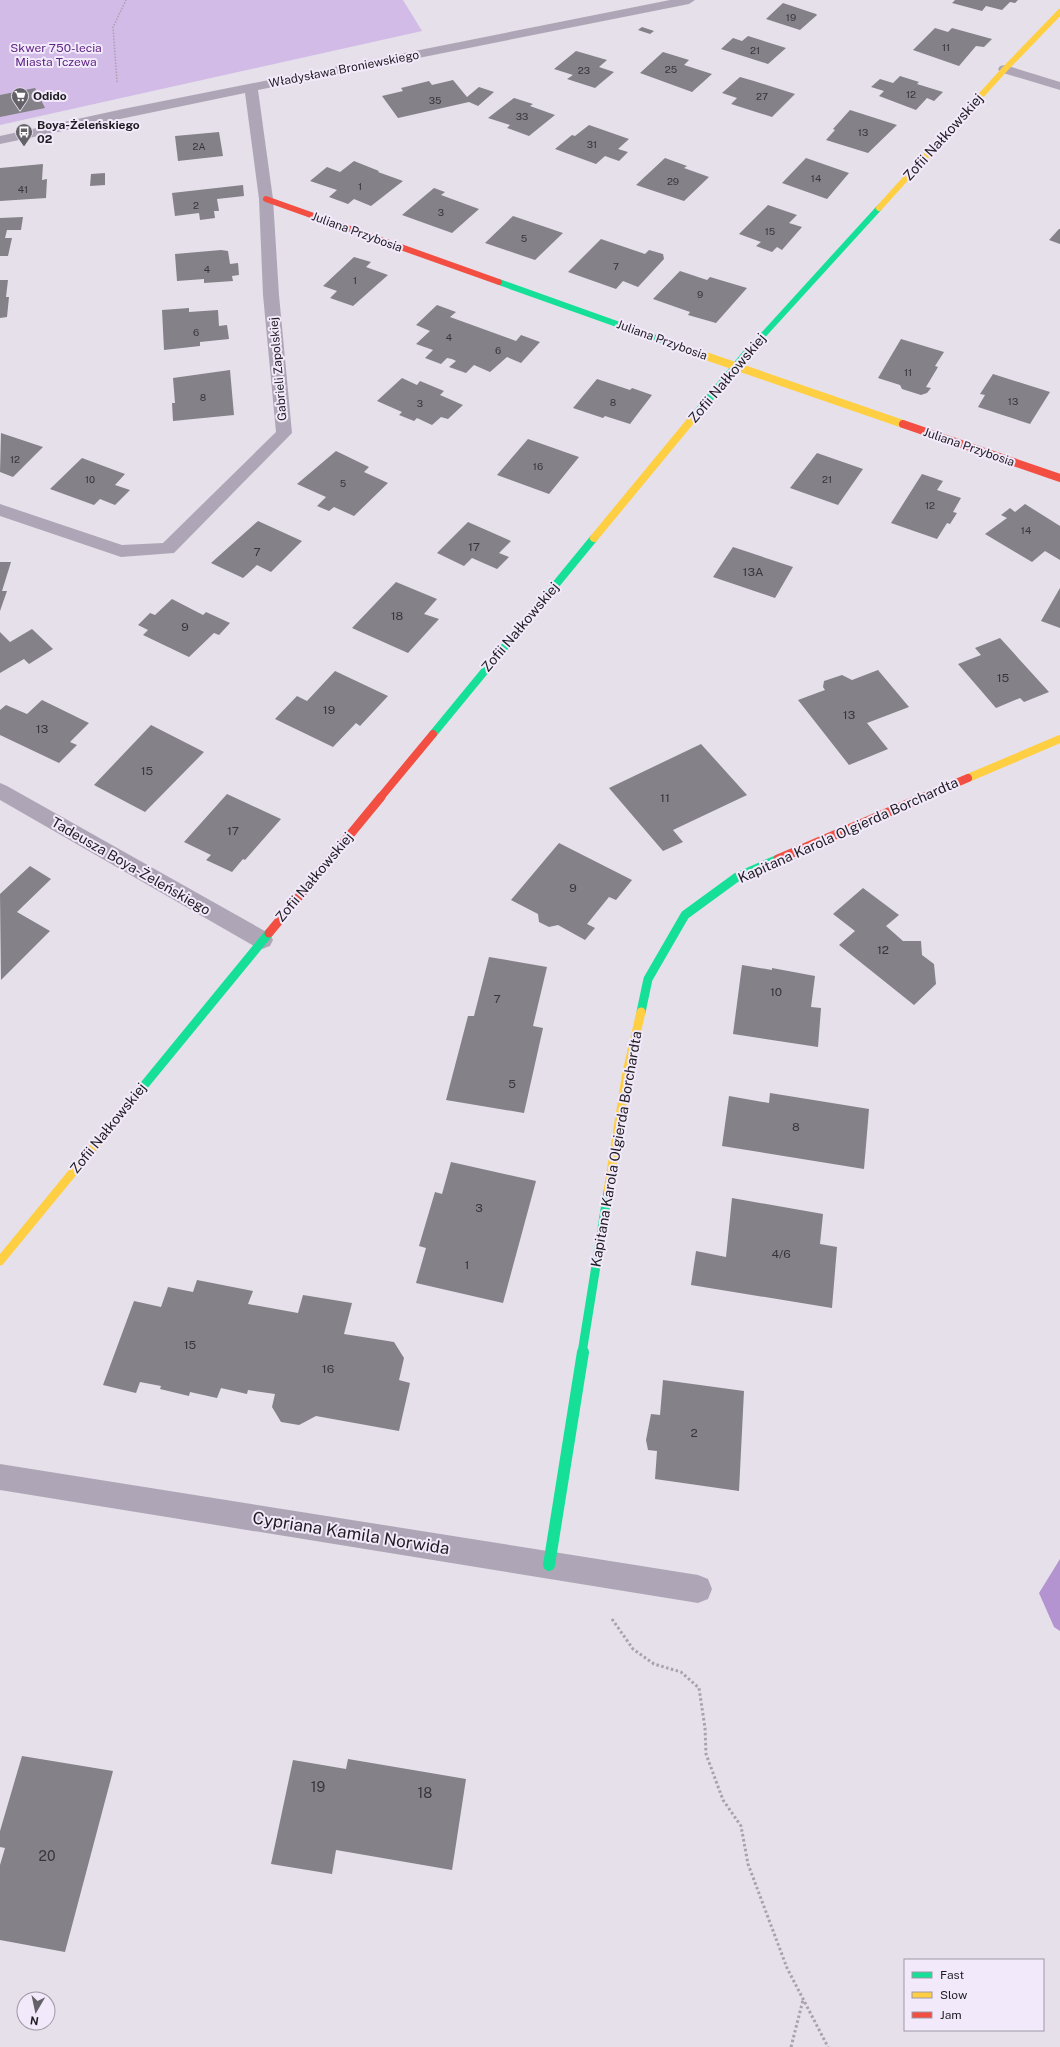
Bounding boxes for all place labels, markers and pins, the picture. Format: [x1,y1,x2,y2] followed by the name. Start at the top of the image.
[10,86,30,111] supermarket icon: Odido
[33,89,67,103] place label: Odido
[37,118,140,146] place label: Boya-Żeleńskiego 02
[14,122,34,147] bus stop icon: Boya-Żeleńskiego 02

